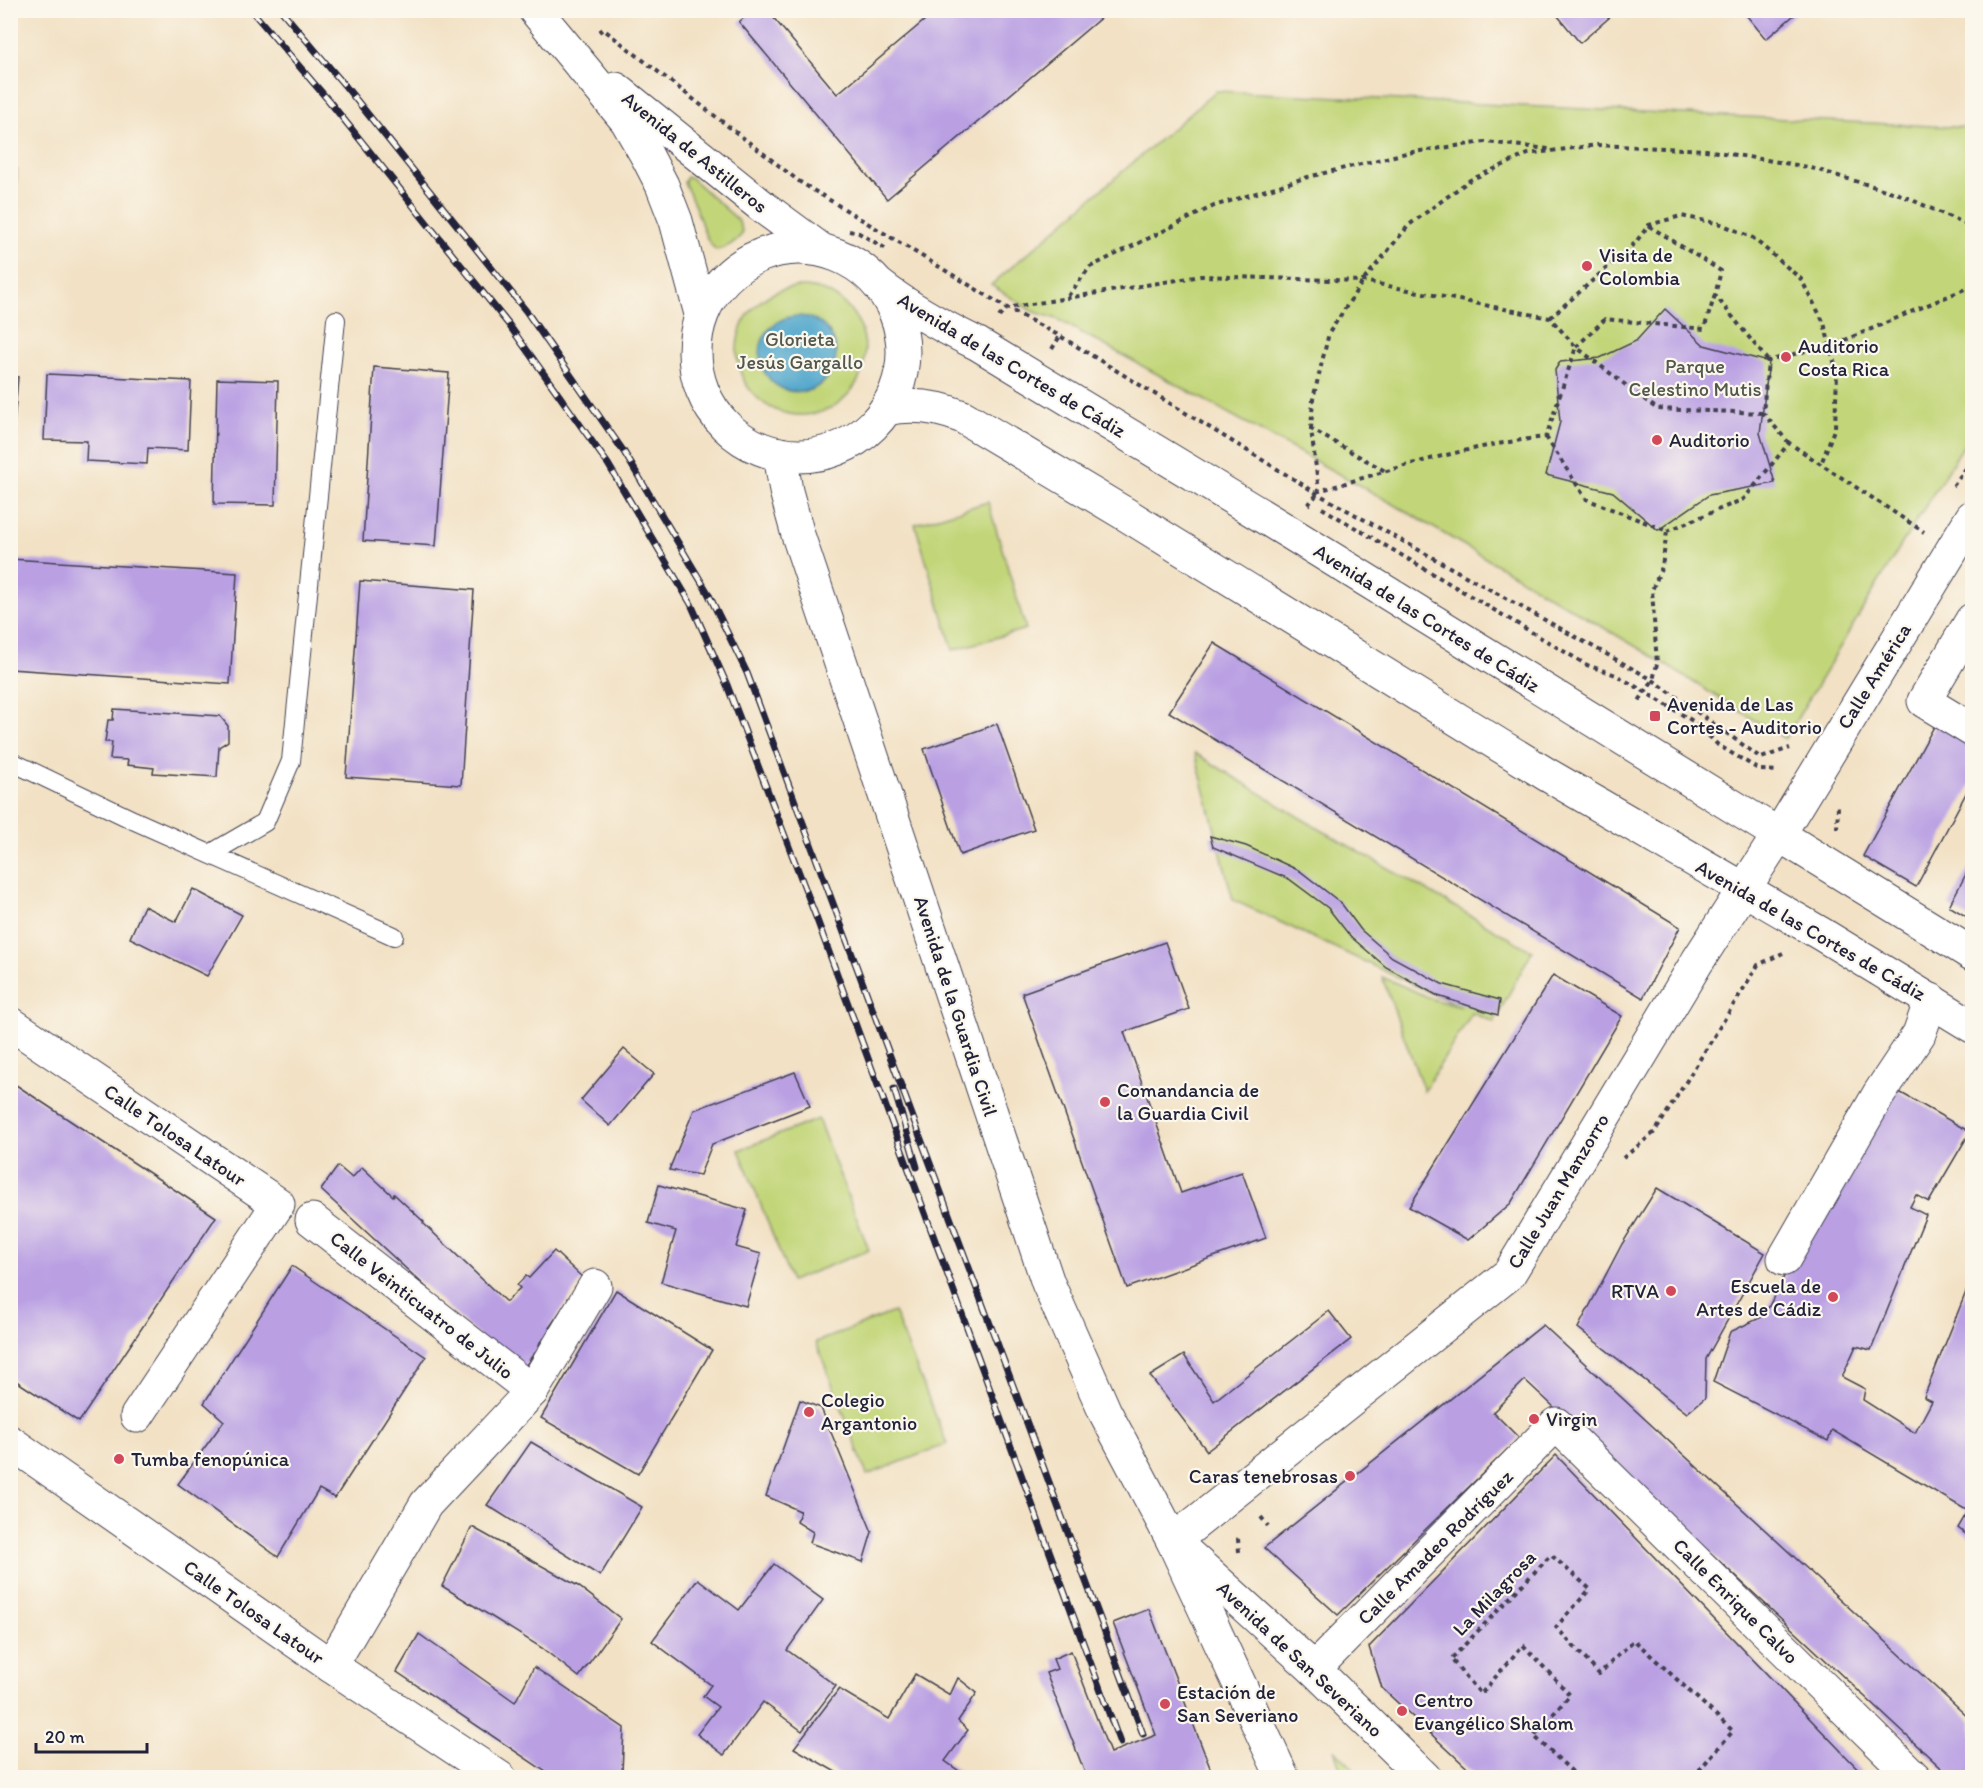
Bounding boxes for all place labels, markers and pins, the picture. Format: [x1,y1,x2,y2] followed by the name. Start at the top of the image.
[1599,243,1681,290] place label: Visita de Colombia
[1580,259,1594,273] marker: Visita de Colombia
[1798,334,1890,381] place label: Auditorio Costa Rica
[1779,350,1793,364] marker: Auditorio Costa Rica
[1669,428,1750,452] place label: Auditorio
[1650,433,1664,447] marker: Auditorio
[1667,692,1822,739] place label: Avenida de Las Cortes - Auditorio
[1648,709,1662,723] marker: Avenida de Las Cortes - Auditorio
[1117,1078,1259,1125] place label: Comandancia de la Guardia Civil
[1098,1095,1112,1109] marker: Comandancia de la Guardia Civil
[1696,1274,1822,1321] place label: Escuela de Artes de Cádiz
[1611,1279,1659,1303] place label: RTVA
[1664,1284,1678,1298] marker: RTVA
[1826,1290,1840,1304] marker: Escuela de Artes de Cádiz
[821,1388,917,1435] place label: Colegio Argantonio
[802,1405,816,1419] marker: Colegio Argantonio
[1546,1407,1597,1431] place label: Virgin
[1527,1412,1541,1426] marker: Virgin
[131,1447,290,1471] place label: Tumba fenopúnica
[112,1452,126,1466] marker: Tumba fenopúnica
[1189,1464,1338,1488] place label: Caras tenebrosas
[1343,1469,1357,1483] marker: Caras tenebrosas
[1177,1680,1298,1727] place label: Estación de San Severiano
[1414,1688,1574,1735] place label: Centro Evangélico Shalom
[1158,1697,1172,1711] marker: Estación de San Severiano
[1395,1704,1409,1718] marker: Centro Evangélico Shalom

